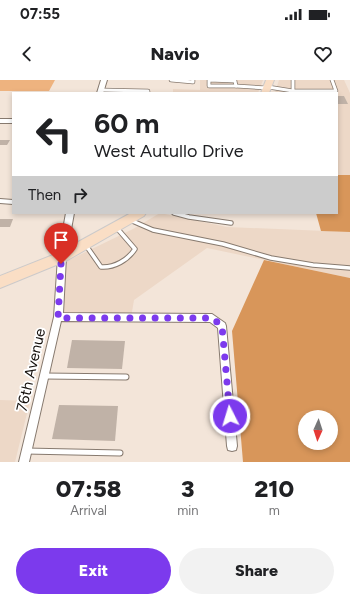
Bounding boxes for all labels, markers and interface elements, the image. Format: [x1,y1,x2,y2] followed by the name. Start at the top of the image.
[20,5,60,23] text: 07:55
[16,43,38,65] icon: back
[150,43,200,65] text: Navio
[312,43,334,65] icon: heart
[94,106,159,140] text: 60 m
[28,108,80,160] icon: left
[94,140,244,162] text: West Autullo Drive
[69,184,91,206] icon: right
[28,186,61,204] text: Then
[44,223,78,264] pin
[50,229,72,251] icon: arrive
[13,327,49,413] street label: 76th Avenue
[209,395,251,437] position arrow
[298,410,338,450] north arrow
[298,410,338,450] map controls
[56,474,121,503] text: 07:58
[181,474,195,503] text: 3
[254,474,294,503] text: 210
[70,503,107,518] text: Arrival
[177,503,198,518] text: min
[269,503,280,518] text: m
[16,548,171,594] button: Exit
[179,548,334,594] button: Share

